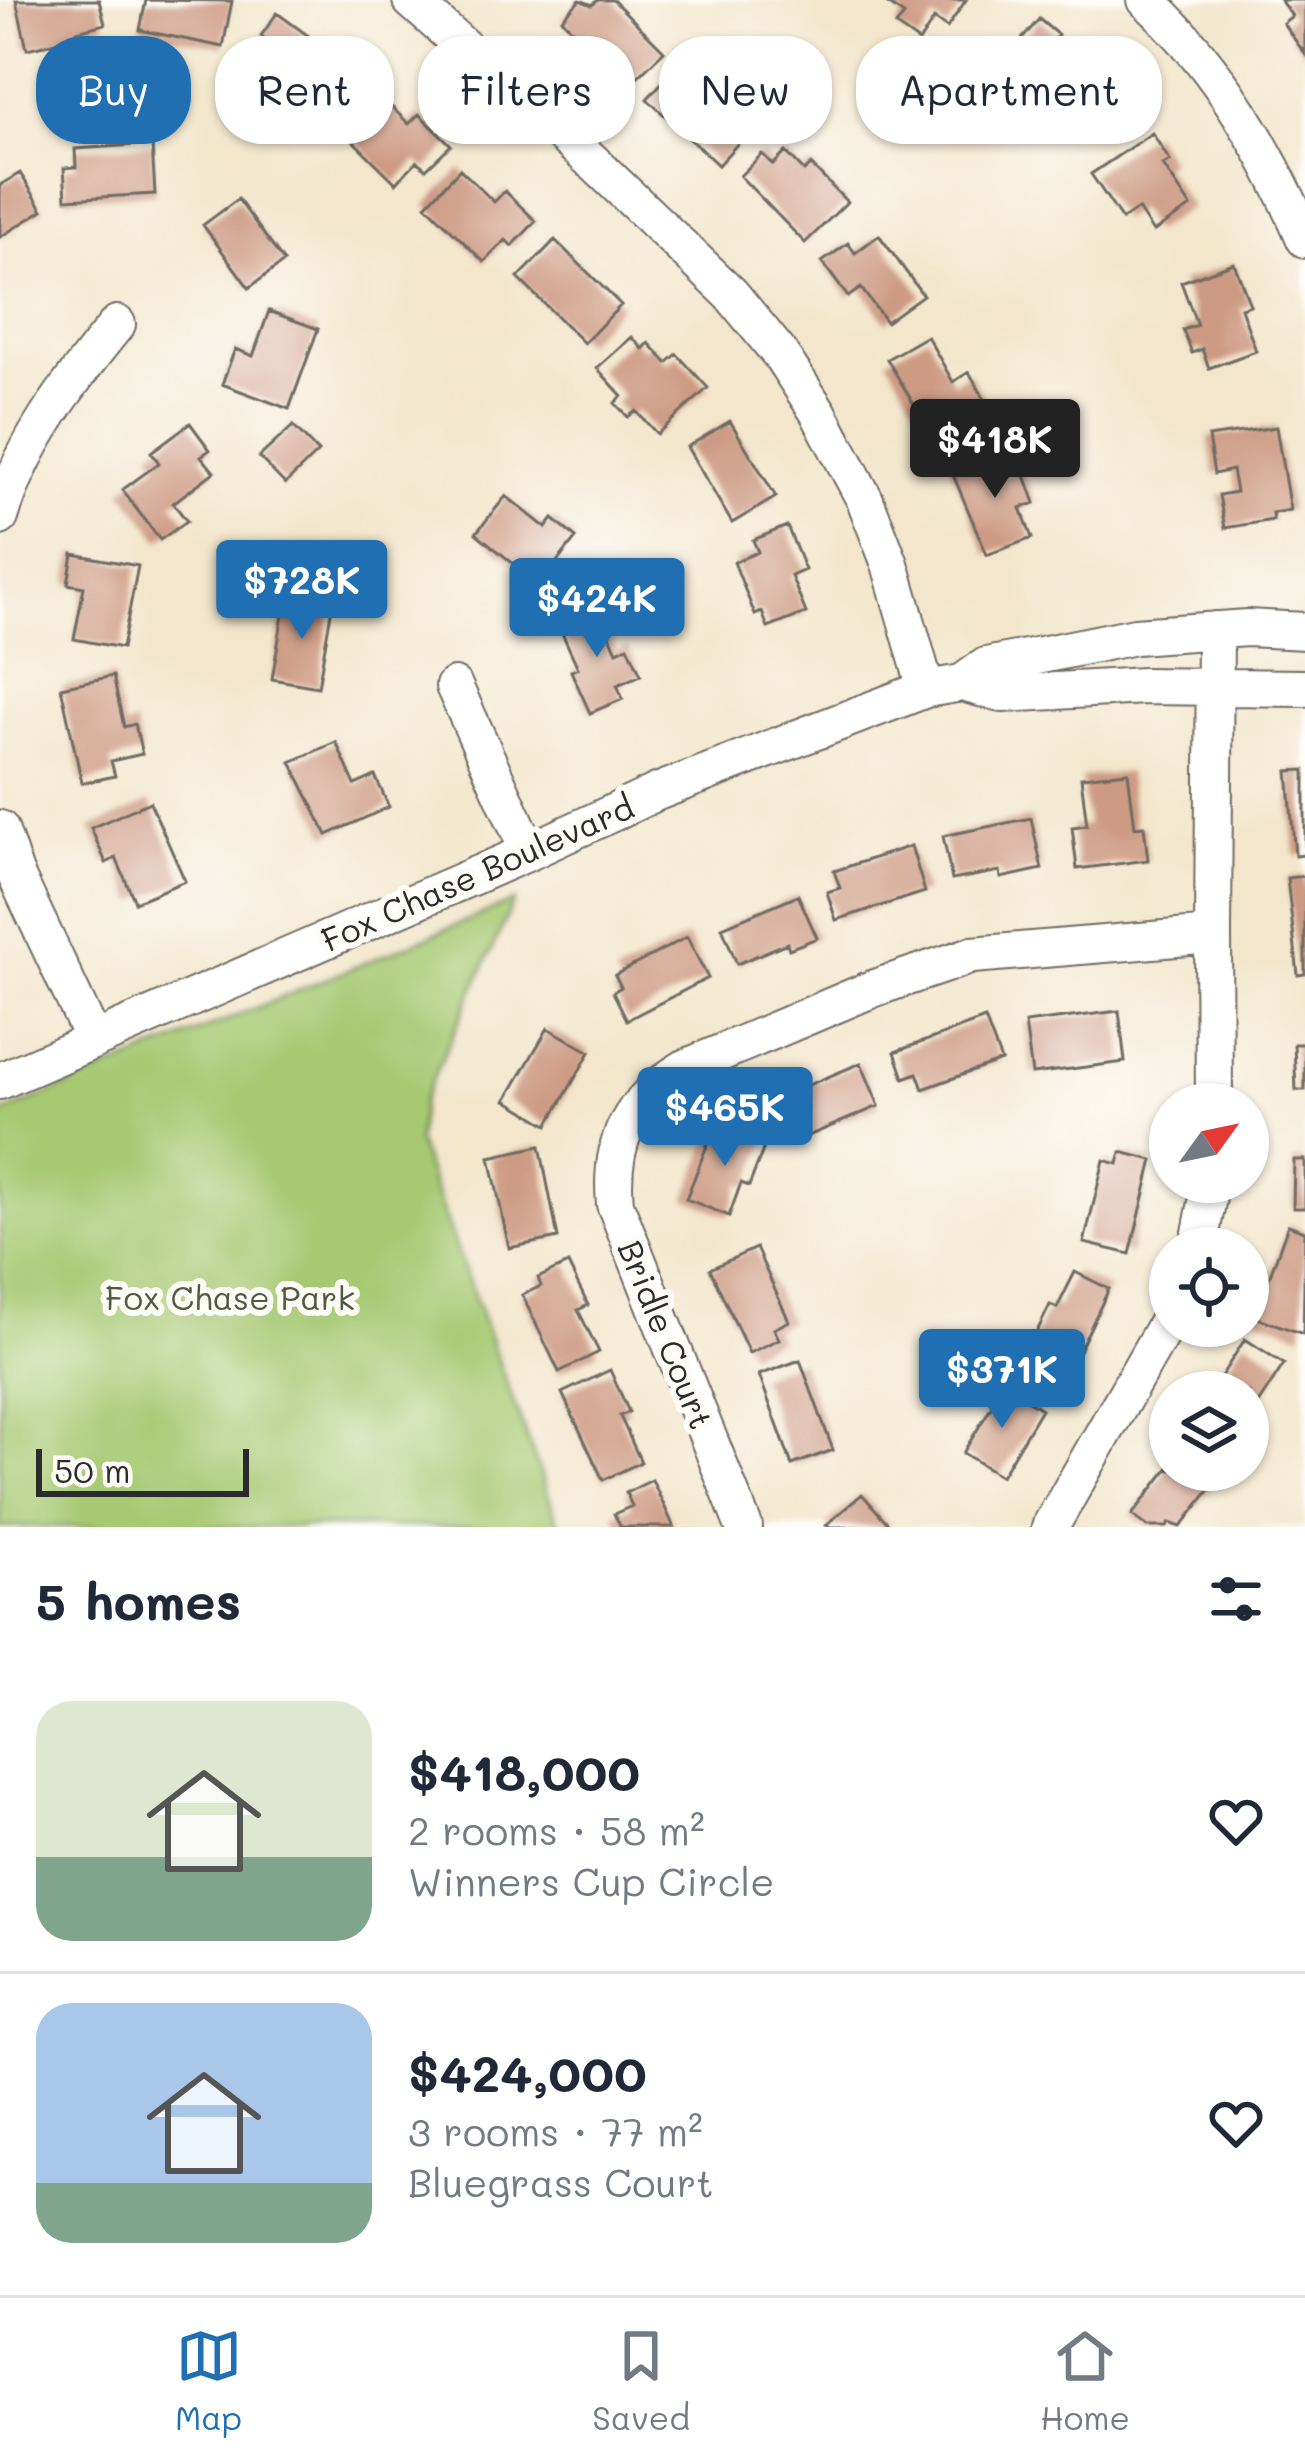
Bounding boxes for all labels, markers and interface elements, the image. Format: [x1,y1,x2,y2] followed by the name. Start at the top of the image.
[36,36,191,144] chip: Buy
[215,36,394,144] chip: Rent
[418,36,635,144] chip: Filters
[659,36,832,144] chip: New
[856,36,1162,144] chip: Apartment
[911,399,1079,501] pin: $418K
[937,412,1053,463] text: $418K
[218,540,386,642] pin: $728K
[243,553,361,604] text: $728K
[513,558,681,660] pin: $424K
[536,571,658,622] text: $424K
[314,784,640,960] street label: Fox Chase Boulevard
[641,1067,809,1169] pin: $465K
[665,1080,785,1131] text: $465K
[1149,1083,1269,1203] north arrow
[1149,1083,1269,1491] map controls
[1149,1227,1269,1347] button: locate
[610,1233,724,1435] street label: Bridle Court
[105,1275,355,1318] park label: Fox Chase Park
[918,1329,1086,1431] pin: $371K
[946,1342,1058,1393] text: $371K
[1149,1371,1269,1491] button: layers
[36,1443,249,1496] scale bar
[54,1448,130,1491] text: 50 m
[36,1566,241,1633] text: 5 homes
[1203,1566,1269,1632] icon: filters
[408,1737,640,1804] text: $418,000
[132,1749,276,1893] icon: home
[1203,1788,1269,1854] icon: heart
[408,1804,705,1855] text: 2 rooms · 58 m²
[408,1855,774,1906] text: Winners Cup Circle
[408,2038,647,2105] text: $424,000
[132,2051,276,2195] icon: home
[1203,2090,1269,2156] icon: heart
[408,2105,703,2156] text: 3 rooms · 77 m²
[408,2156,713,2207] text: Bluegrass Court
[175,2323,242,2438] tab: Map
[592,2323,690,2438] tab: Saved
[1040,2323,1130,2438] tab: Home

